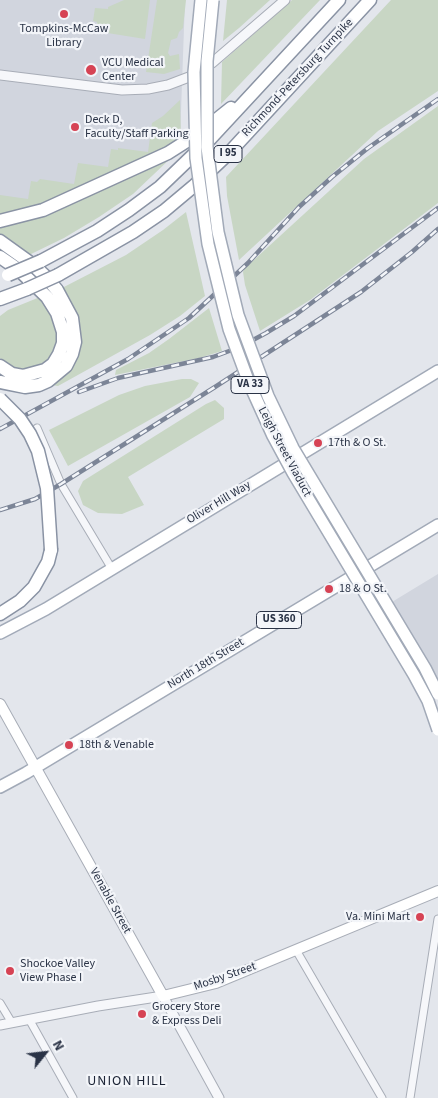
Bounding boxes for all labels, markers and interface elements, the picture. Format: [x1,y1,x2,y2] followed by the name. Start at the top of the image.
[58,8,70,20] marker: Tompkins-McCaw Library
[239,16,357,140] street label: Richmond-Petersburg Turnpike
[20,22,108,50] place label: Tompkins-McCaw Library
[102,56,164,84] place label: VCU Medical Center
[84,63,98,77] marker: VCU Medical Center
[85,113,189,141] place label: Deck D, Faculty/Staff Parking
[69,121,81,133] marker: Deck D, Faculty/Staff Parking
[214,146,242,162] road number: I 95
[231,376,269,394] road number: VA 33
[254,405,314,499] street label: Leigh Street Viaduct
[328,436,386,450] place label: 17th & O St.
[312,437,324,449] marker: 17th & O St.
[184,478,254,528] street label: Oliver Hill Way
[339,582,387,596] place label: 18 & O St.
[323,583,335,595] marker: 18 & O St.
[256,612,302,628] road number: US 360
[165,636,247,692] street label: North 18th Street
[79,738,154,752] place label: 18th & Venable
[63,739,75,751] marker: 18th & Venable
[86,866,134,936] street label: Venable Street
[346,910,410,924] place label: Va. Mini Mart
[414,911,426,923] marker: Va. Mini Mart
[20,957,95,985] place label: Shockoe Valley View Phase I
[192,960,258,994] street label: Mosby Street
[4,965,16,977] marker: Shockoe Valley View Phase I
[152,1000,221,1028] place label: Grocery Store & Express Deli
[136,1008,148,1020] marker: Grocery Store & Express Deli
[20,1028,70,1078] north arrow
[47,1037,69,1055] text: N
[86,1074,168,1090] district label: UNION HILL

